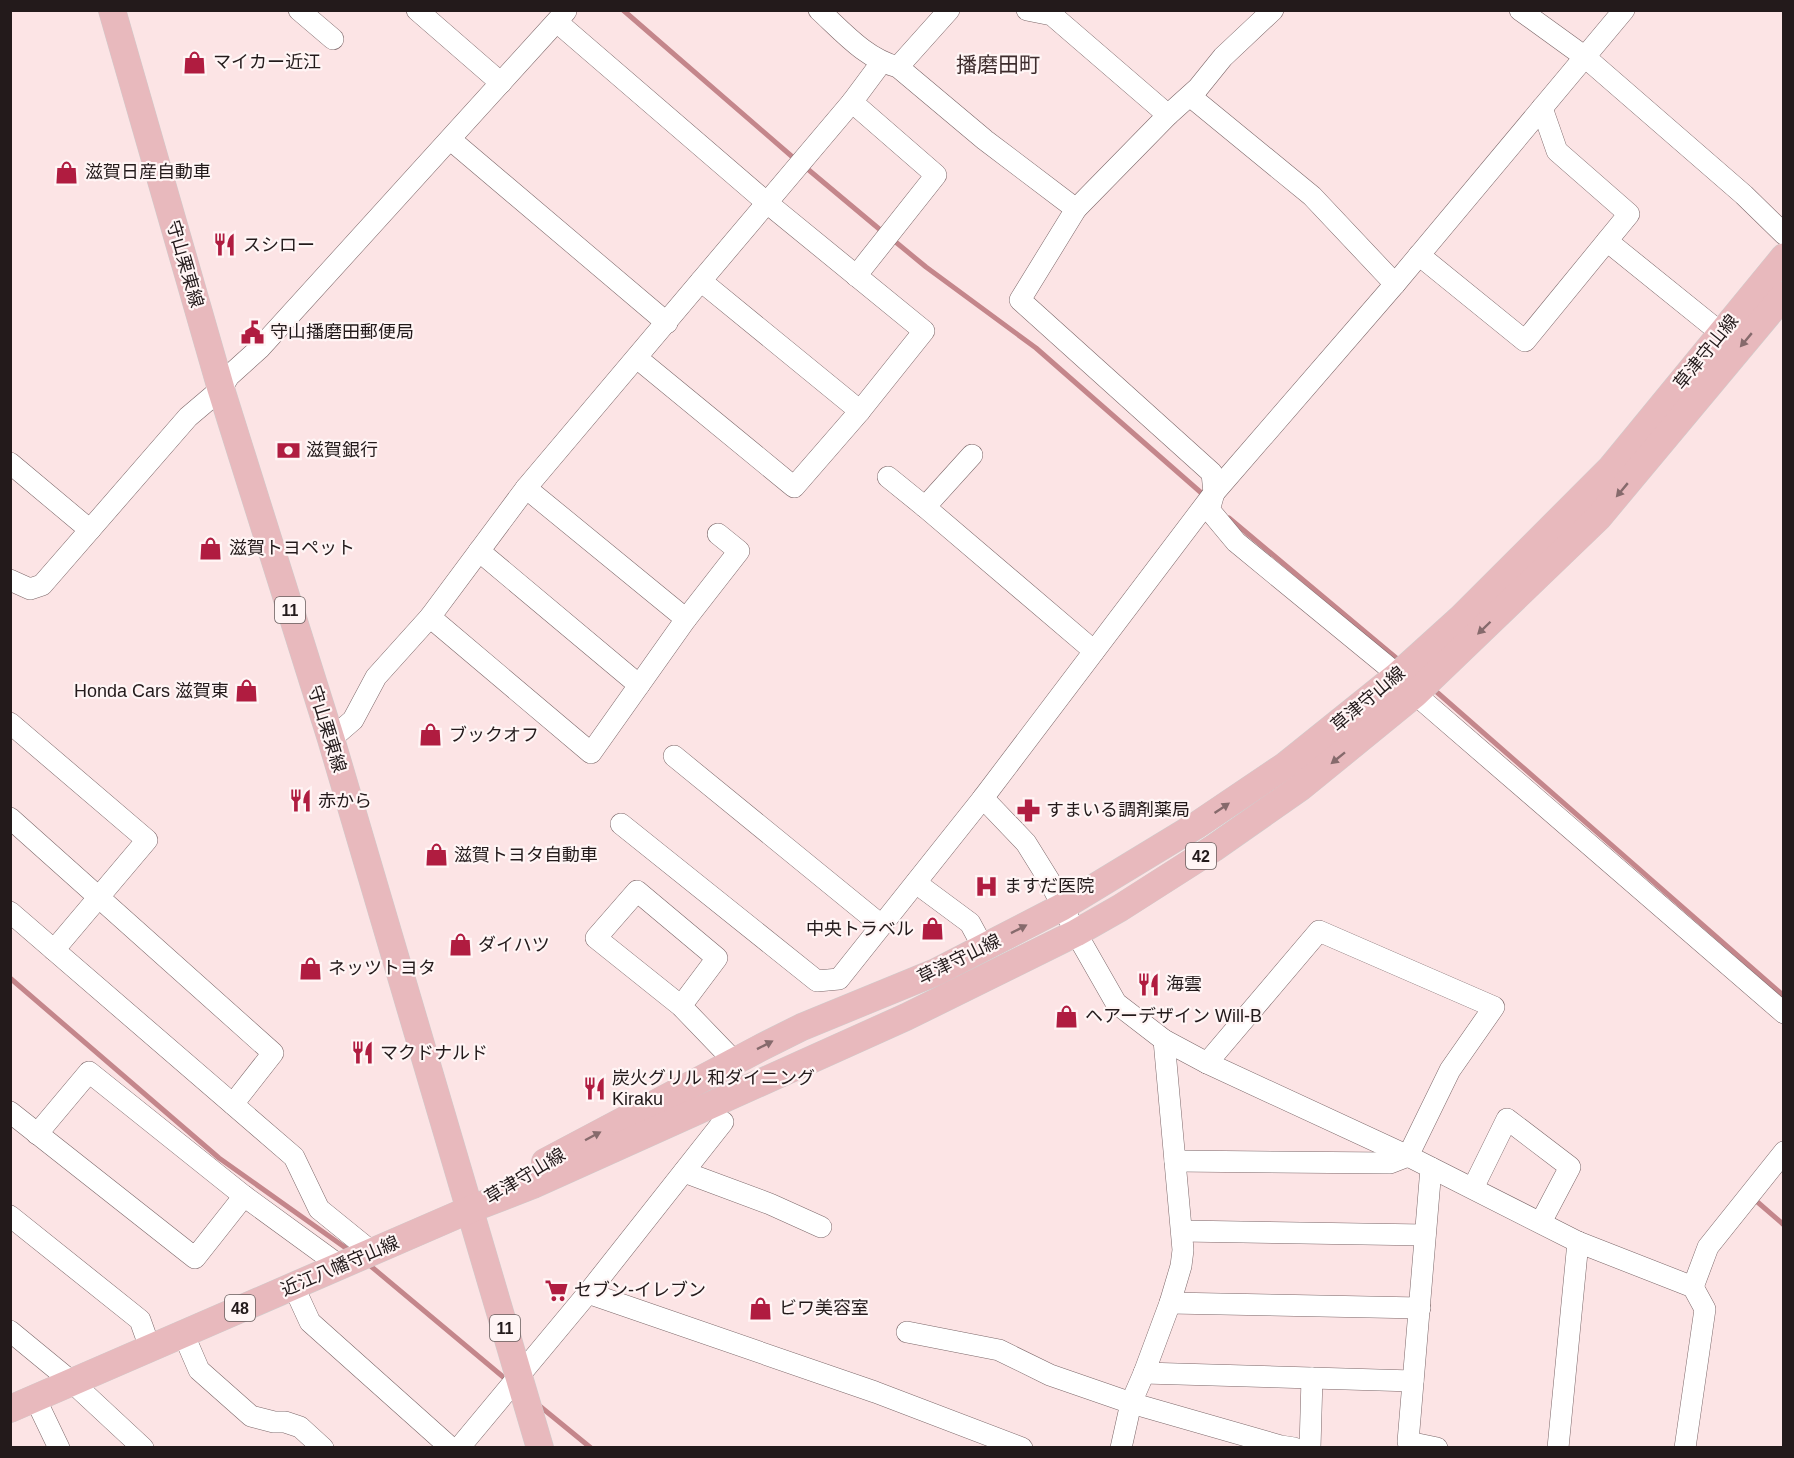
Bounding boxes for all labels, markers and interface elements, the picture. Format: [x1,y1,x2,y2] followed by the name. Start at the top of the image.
[182,49,208,75] shop icon: マイカー近江
[213,52,321,72] place label: マイカー近江
[956,53,1040,76] district label: 播磨田町
[54,159,80,185] shop icon: 滋賀日産自動車
[85,162,211,182] place label: 滋賀日産自動車
[163,218,207,310] street label: 守山栗東線
[212,232,238,258] restaurant icon: スシロー
[243,235,315,255] place label: スシロー
[1670,311,1742,393] street label: 草津守山線
[239,319,265,345] public building icon: 守山播磨田郵便局
[270,322,414,342] place label: 守山播磨田郵便局
[1740,332,1753,347] one-way arrow
[275,437,301,463] bank icon: 滋賀銀行
[306,440,378,460] place label: 滋賀銀行
[1615,482,1628,498] one-way arrow
[198,535,224,561] shop icon: 滋賀トヨペット
[229,538,355,558] place label: 滋賀トヨペット
[275,597,305,623] road number: 11
[1476,621,1491,635] one-way arrow
[1327,662,1409,736] street label: 草津守山線
[234,678,260,704] shop icon: Honda Cars 滋賀東
[74,681,229,701] place label: Honda Cars 滋賀東
[304,683,350,775] street label: 守山栗東線
[418,722,444,748] shop icon: ブックオフ
[449,725,539,745] place label: ブックオフ
[1331,751,1346,763] one-way arrow
[287,788,313,814] restaurant icon: 赤から
[318,791,372,811] place label: 赤から
[1015,797,1041,823] pharmacy icon: すまいる調剤薬局
[1046,800,1190,820] place label: すまいる調剤薬局
[1214,802,1230,814] one-way arrow
[423,842,449,868] shop icon: 滋賀トヨタ自動車
[1186,843,1216,869] road number: 42
[454,845,598,865] place label: 滋賀トヨタ自動車
[973,873,999,899] hospital icon: ますだ医院
[1004,876,1094,896] place label: ますだ医院
[919,916,945,942] shop icon: 中央トラベル
[806,919,914,939] place label: 中央トラベル
[1011,924,1028,934] one-way arrow
[914,930,1004,988] street label: 草津守山線
[447,932,473,958] shop icon: ダイハツ
[478,935,550,955] place label: ダイハツ
[297,955,323,981] shop icon: ネッツトヨタ
[328,958,436,978] place label: ネッツトヨタ
[1135,971,1161,997] restaurant icon: 海雲
[1166,974,1202,994] place label: 海雲
[1054,1003,1080,1029] shop icon: ヘアーデザイン Will-B
[1085,1006,1262,1026] place label: ヘアーデザイン Will-B
[349,1040,375,1066] restaurant icon: マクドナルド
[757,1040,774,1050] one-way arrow
[380,1043,488,1063] place label: マクドナルド
[612,1068,815,1109] place label: 炭火グリル 和ダイニング Kiraku
[581,1075,607,1101] restaurant icon: 炭火グリル 和ダイニング Kiraku
[585,1131,602,1141] one-way arrow
[481,1144,569,1208] street label: 草津守山線
[278,1232,402,1300] street label: 近江八幡守山線
[543,1277,569,1303] supermarket icon: セブン-イレブン
[574,1280,706,1300] place label: セブン-イレブン
[225,1295,255,1321] road number: 48
[748,1295,774,1321] shop icon: ビワ美容室
[779,1298,869,1318] place label: ビワ美容室
[490,1315,520,1341] road number: 11

